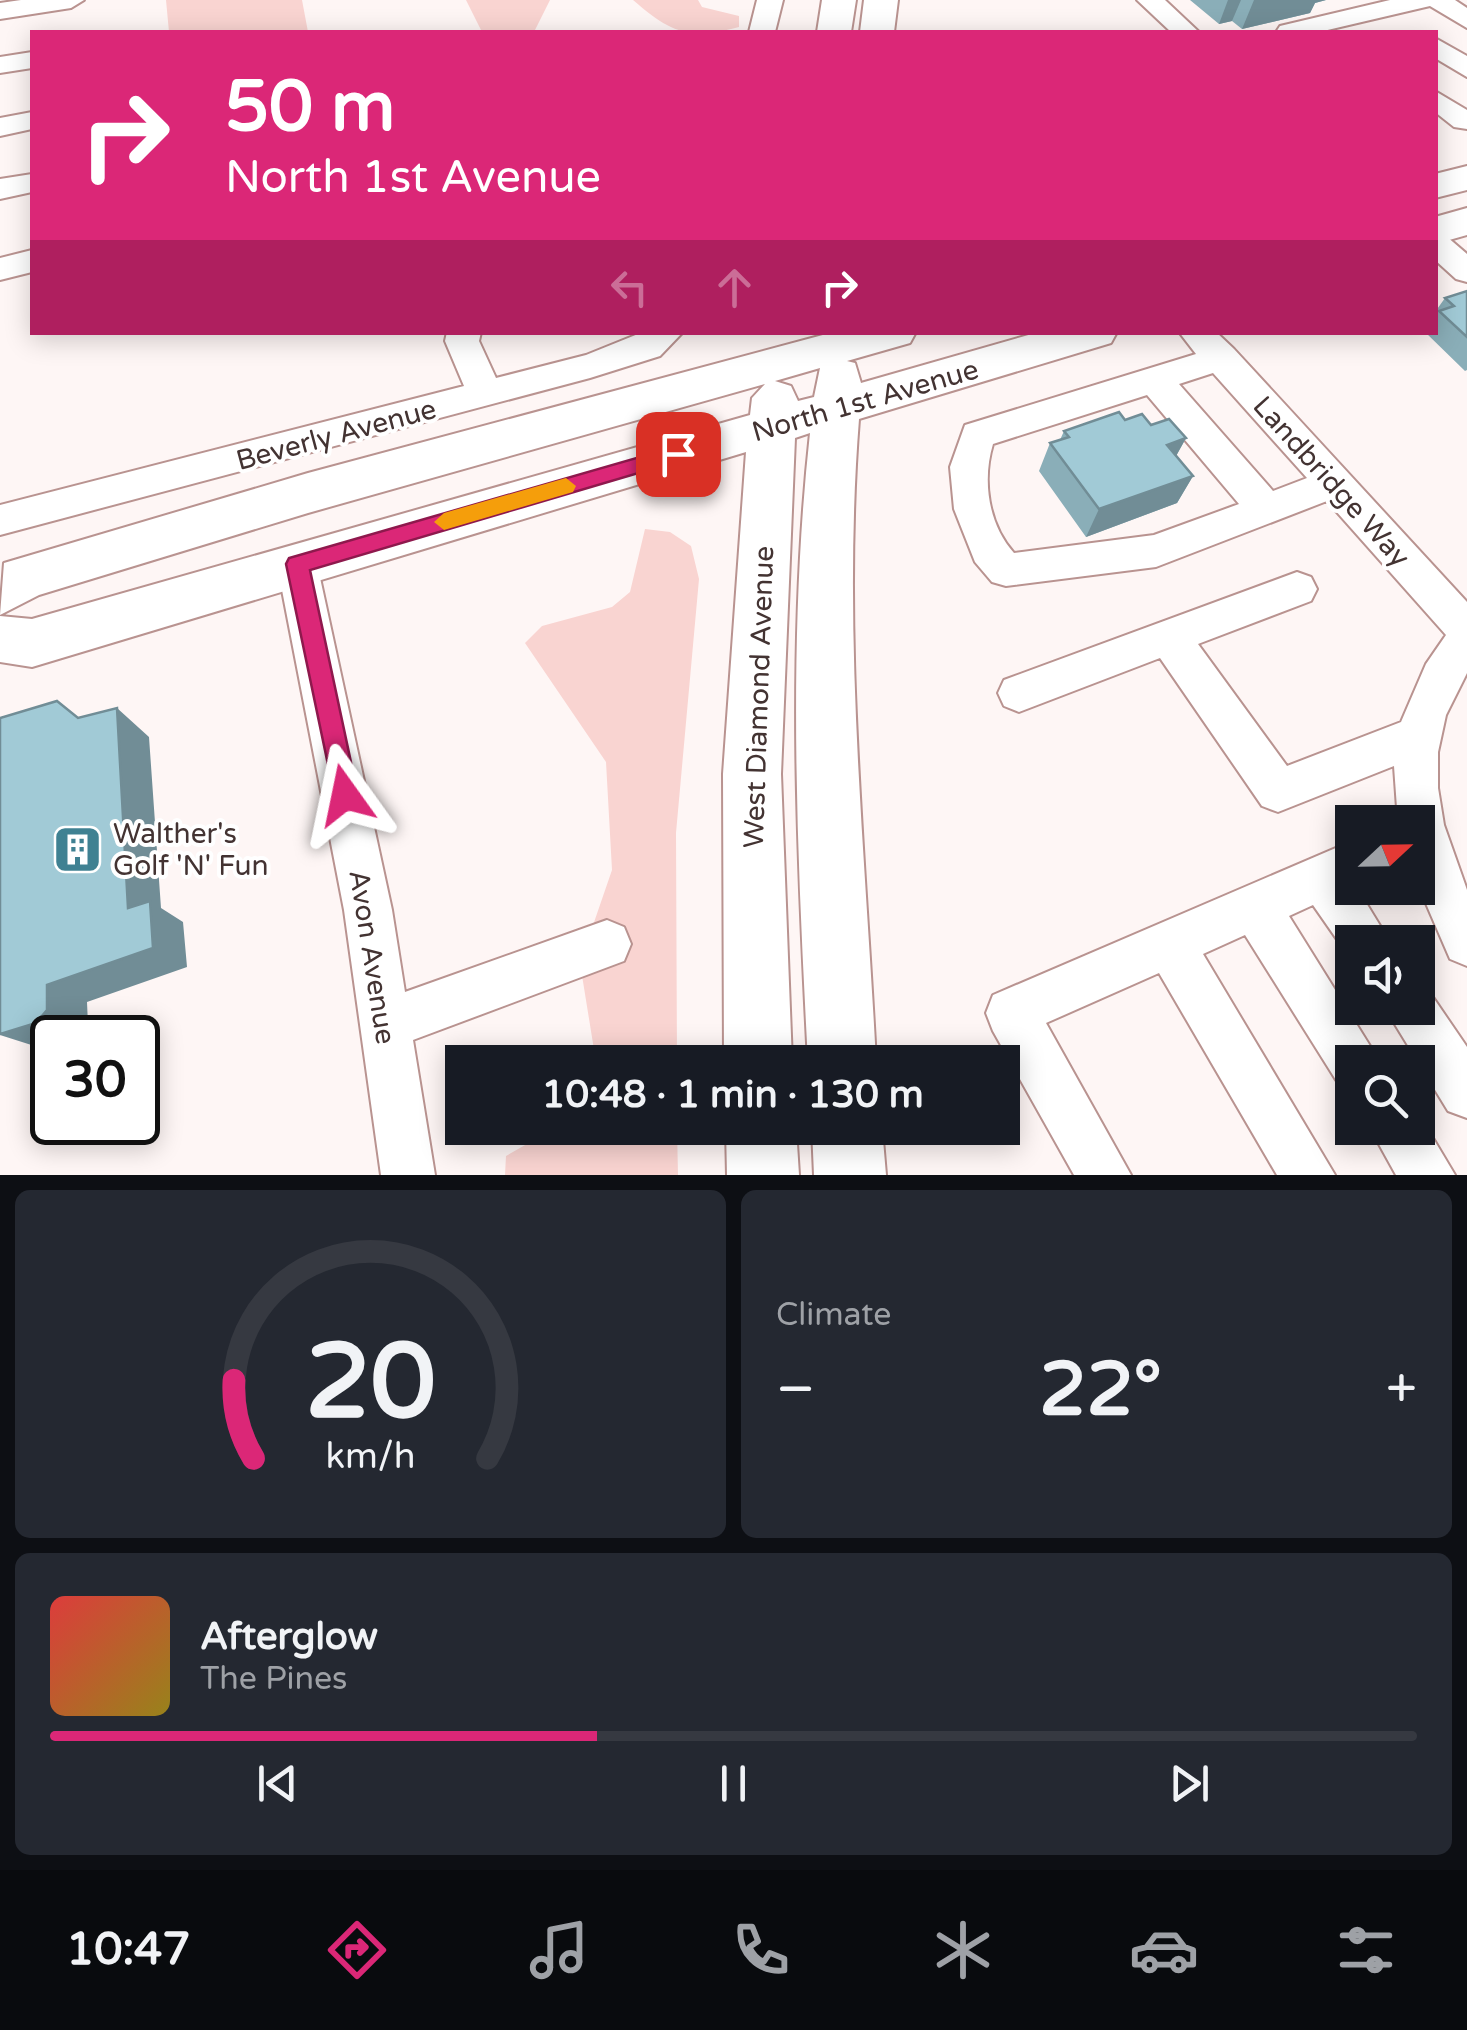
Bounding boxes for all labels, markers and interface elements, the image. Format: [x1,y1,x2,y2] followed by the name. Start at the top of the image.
[225,66,395,150] text: 50 m
[60,70,190,200] icon: right
[225,151,601,205] text: North 1st Avenue
[602,260,657,315] icon: left
[707,260,762,315] icon: ahead
[812,260,867,315] icon: right
[748,352,982,450] street label: North 1st Avenue
[1246,389,1417,574] street label: Landbridge Way
[233,392,440,478] street label: Beverly Avenue
[636,412,721,497] pin
[651,427,706,482] icon: arrive
[737,545,781,849] street label: West Diamond Avenue
[293,743,397,847] position arrow
[1335,805,1435,905] north arrow
[1335,805,1435,1145] map controls
[113,817,269,883] place label: Walther's Golf 'N' Fun
[52,823,104,875] building icon: Walther's Golf 'N' Fun
[341,868,403,1047] street label: Avon Avenue
[1335,925,1435,1025] button: sound
[30,1015,160,1145] speed limit sign: 30
[1335,1045,1435,1145] button: search
[541,1072,924,1118] text: 10:48 · 1 min · 130 m
[776,1296,891,1334] text: Climate
[305,1321,436,1446] text: 20
[1039,1345,1162,1435] text: 22°
[776,1357,815,1423] text: −
[1386,1357,1417,1423] text: +
[326,1435,415,1478] text: km/h
[200,1614,378,1660] text: Afterglow
[200,1660,347,1698] text: The Pines
[250,1756,305,1811] icon: previous
[706,1756,761,1811] icon: pause
[1162,1756,1217,1811] icon: next
[322,1915,392,1985] icon: directions
[524,1915,594,1985] icon: music
[726,1915,796,1985] icon: phone
[928,1915,998,1985] icon: climate
[1129,1915,1199,1985] icon: car
[1331,1915,1401,1985] icon: filters
[66,1923,191,1977] text: 10:47

